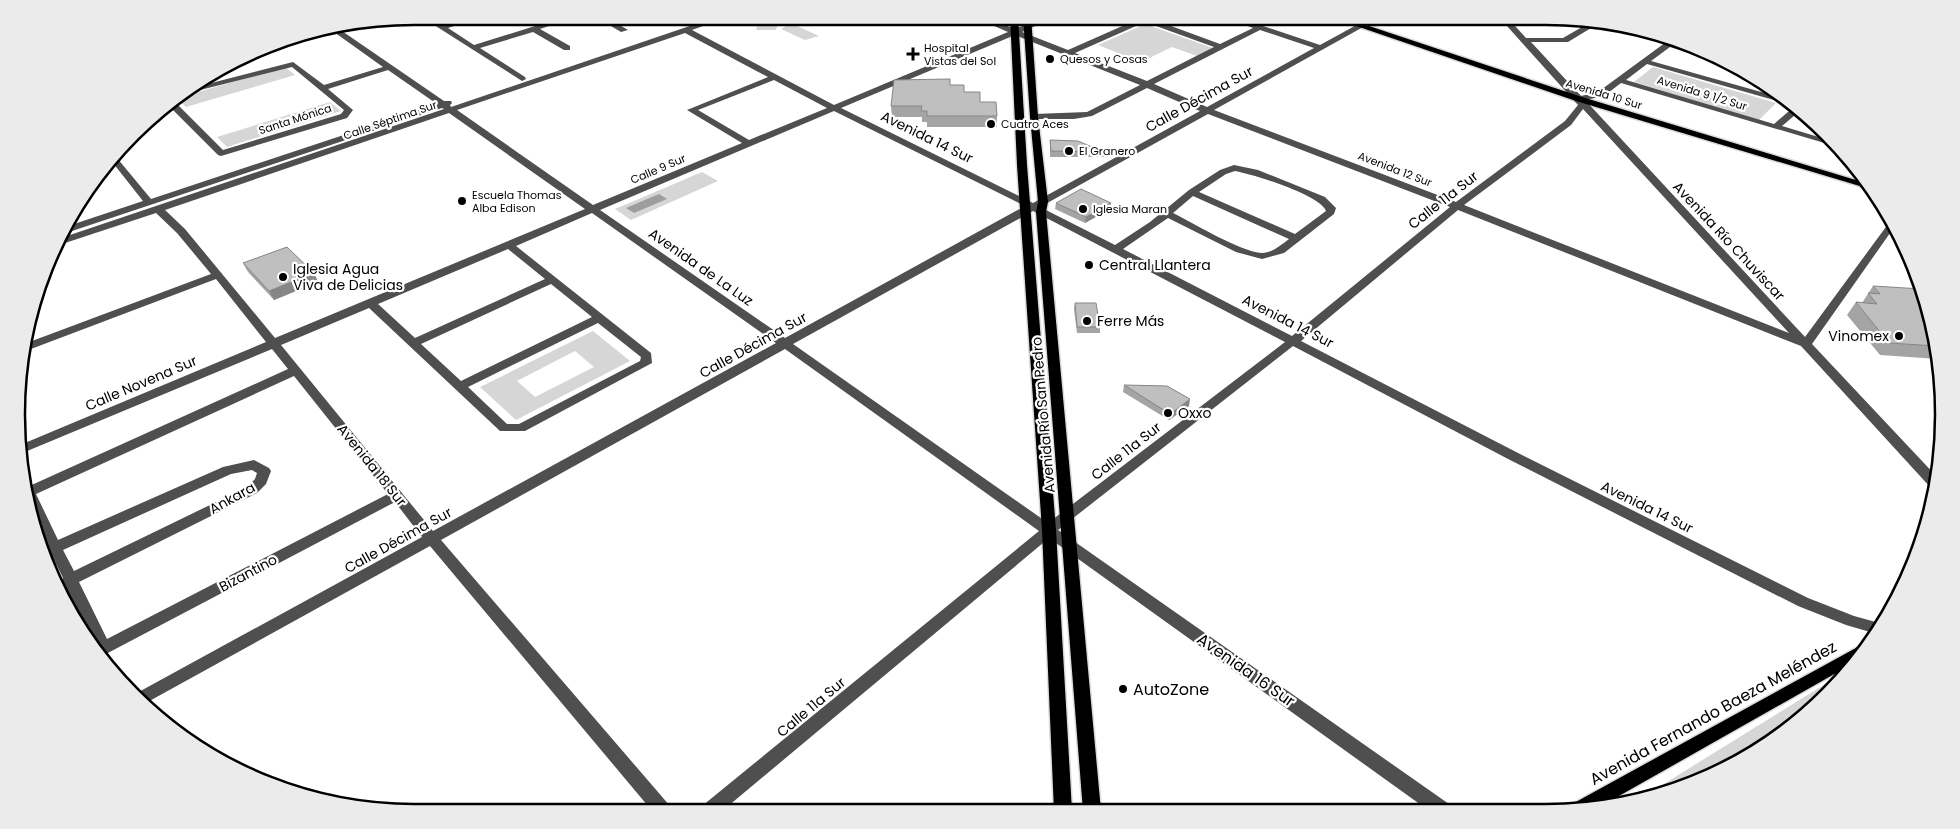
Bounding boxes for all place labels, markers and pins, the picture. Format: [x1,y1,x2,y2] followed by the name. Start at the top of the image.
[924,40,996,69] place label: Hospital Vistas del Sol
[906,47,920,61] marker: Hospital Vistas del Sol
[1060,51,1148,67] place label: Quesos y Cosas
[1044,53,1056,65] marker: Quesos y Cosas
[1001,116,1069,132] place label: Cuatro Aces
[985,118,997,130] marker: Cuatro Aces
[1079,143,1135,159] place label: El Granero
[1063,145,1075,157] marker: El Granero
[472,187,562,216] place label: Escuela Thomas Alba Edison
[456,195,468,207] marker: Escuela Thomas Alba Edison
[1093,201,1167,217] place label: Iglesia Maran
[1077,203,1089,215] marker: Iglesia Maran
[1099,255,1211,275] place label: Central Llantera
[293,259,403,295] place label: Iglesia Agua Viva de Delicias
[1083,259,1095,271] marker: Central Llantera
[277,271,289,283] marker: Iglesia Agua Viva de Delicias
[1097,311,1164,331] place label: Ferre Más
[1081,315,1093,327] marker: Ferre Más
[1828,326,1889,346] place label: Vinomex
[1893,330,1905,342] marker: Vinomex
[1178,403,1211,423] place label: Oxxo
[1162,407,1174,419] marker: Oxxo
[1133,678,1209,701] place label: AutoZone
[1117,683,1129,695] marker: AutoZone

